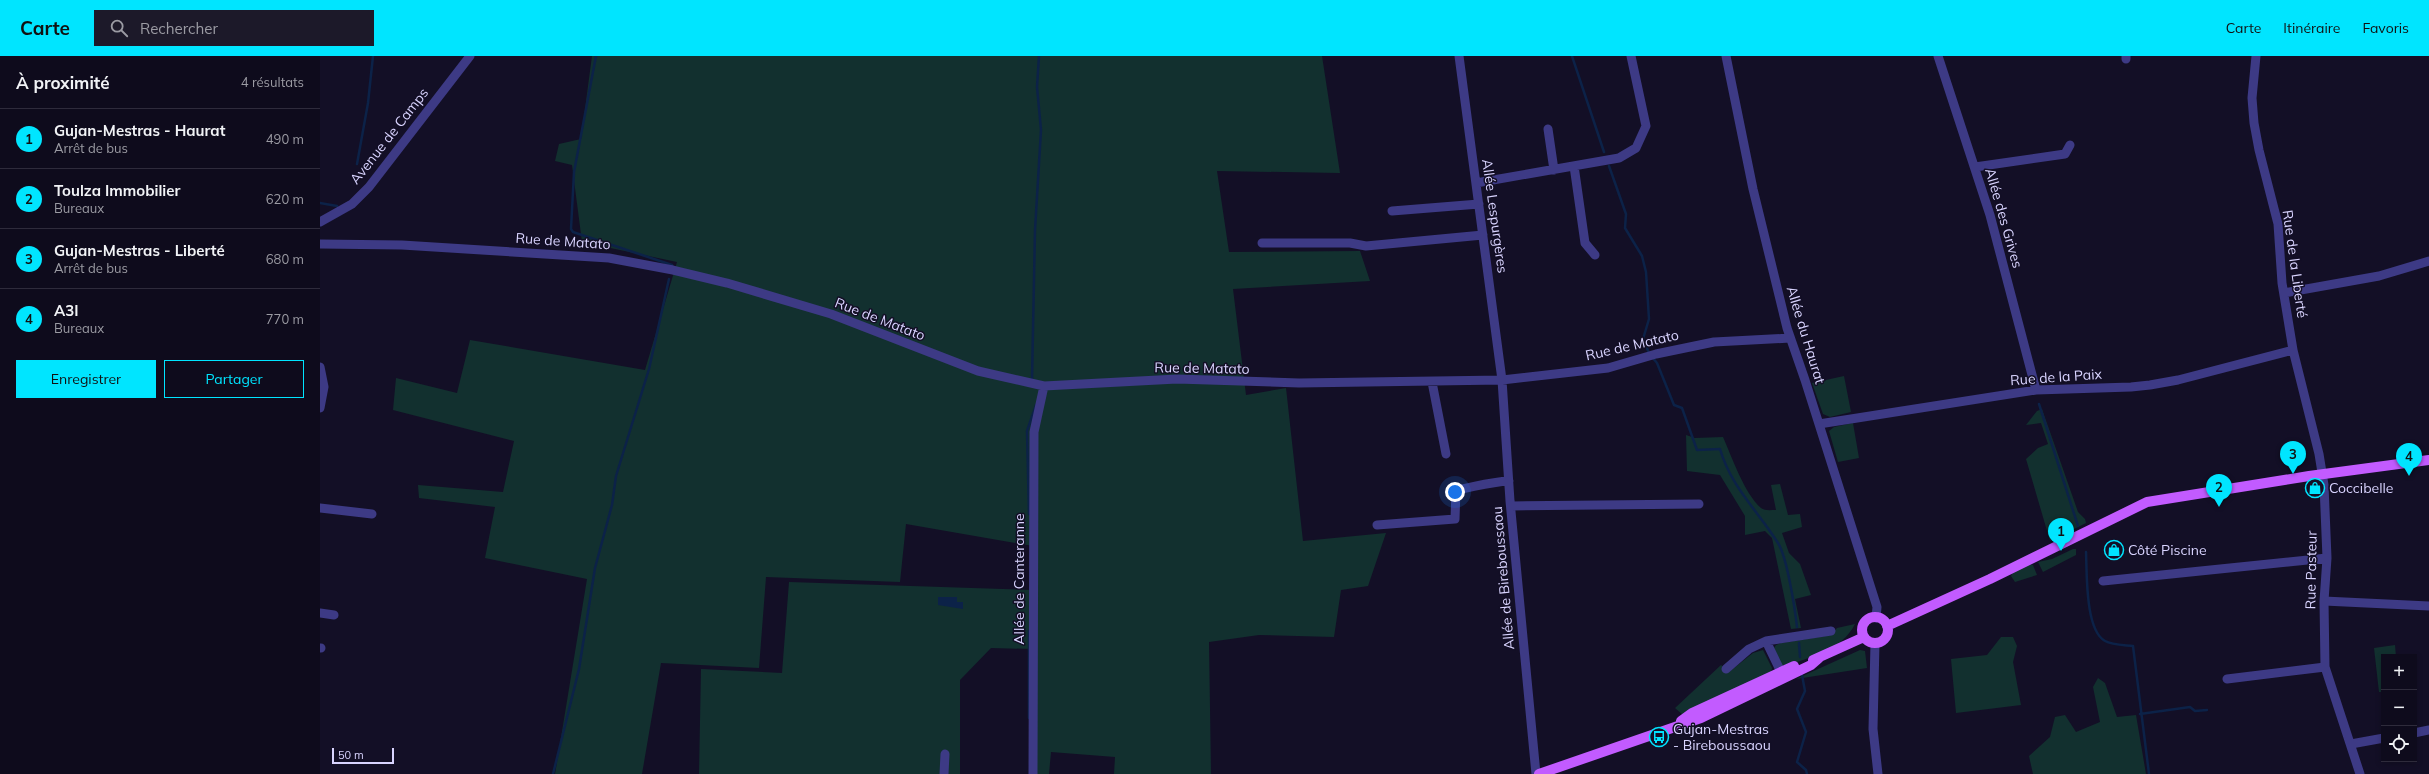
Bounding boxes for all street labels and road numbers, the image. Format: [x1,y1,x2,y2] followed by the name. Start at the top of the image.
[346,84,432,188] street label: Avenue de Camps
[1478,158,1512,274] street label: Allée Lespurgères
[1981,166,2027,270] street label: Allée des Grives
[2279,209,2311,319] street label: Rue de la Liberté
[515,229,611,253] street label: Rue de Matato
[1783,284,1829,386] street label: Allée du Haurat
[832,294,928,344] street label: Rue de Matato
[1584,326,1680,364] street label: Rue de Matato
[1154,358,1250,378] street label: Rue de Matato
[2009,365,2103,389] street label: Rue de la Paix
[1488,506,1518,650] street label: Allée de Bireboussaou
[1010,513,1028,645] street label: Allée de Canteranne
[2301,530,2321,610] street label: Rue Pasteur

